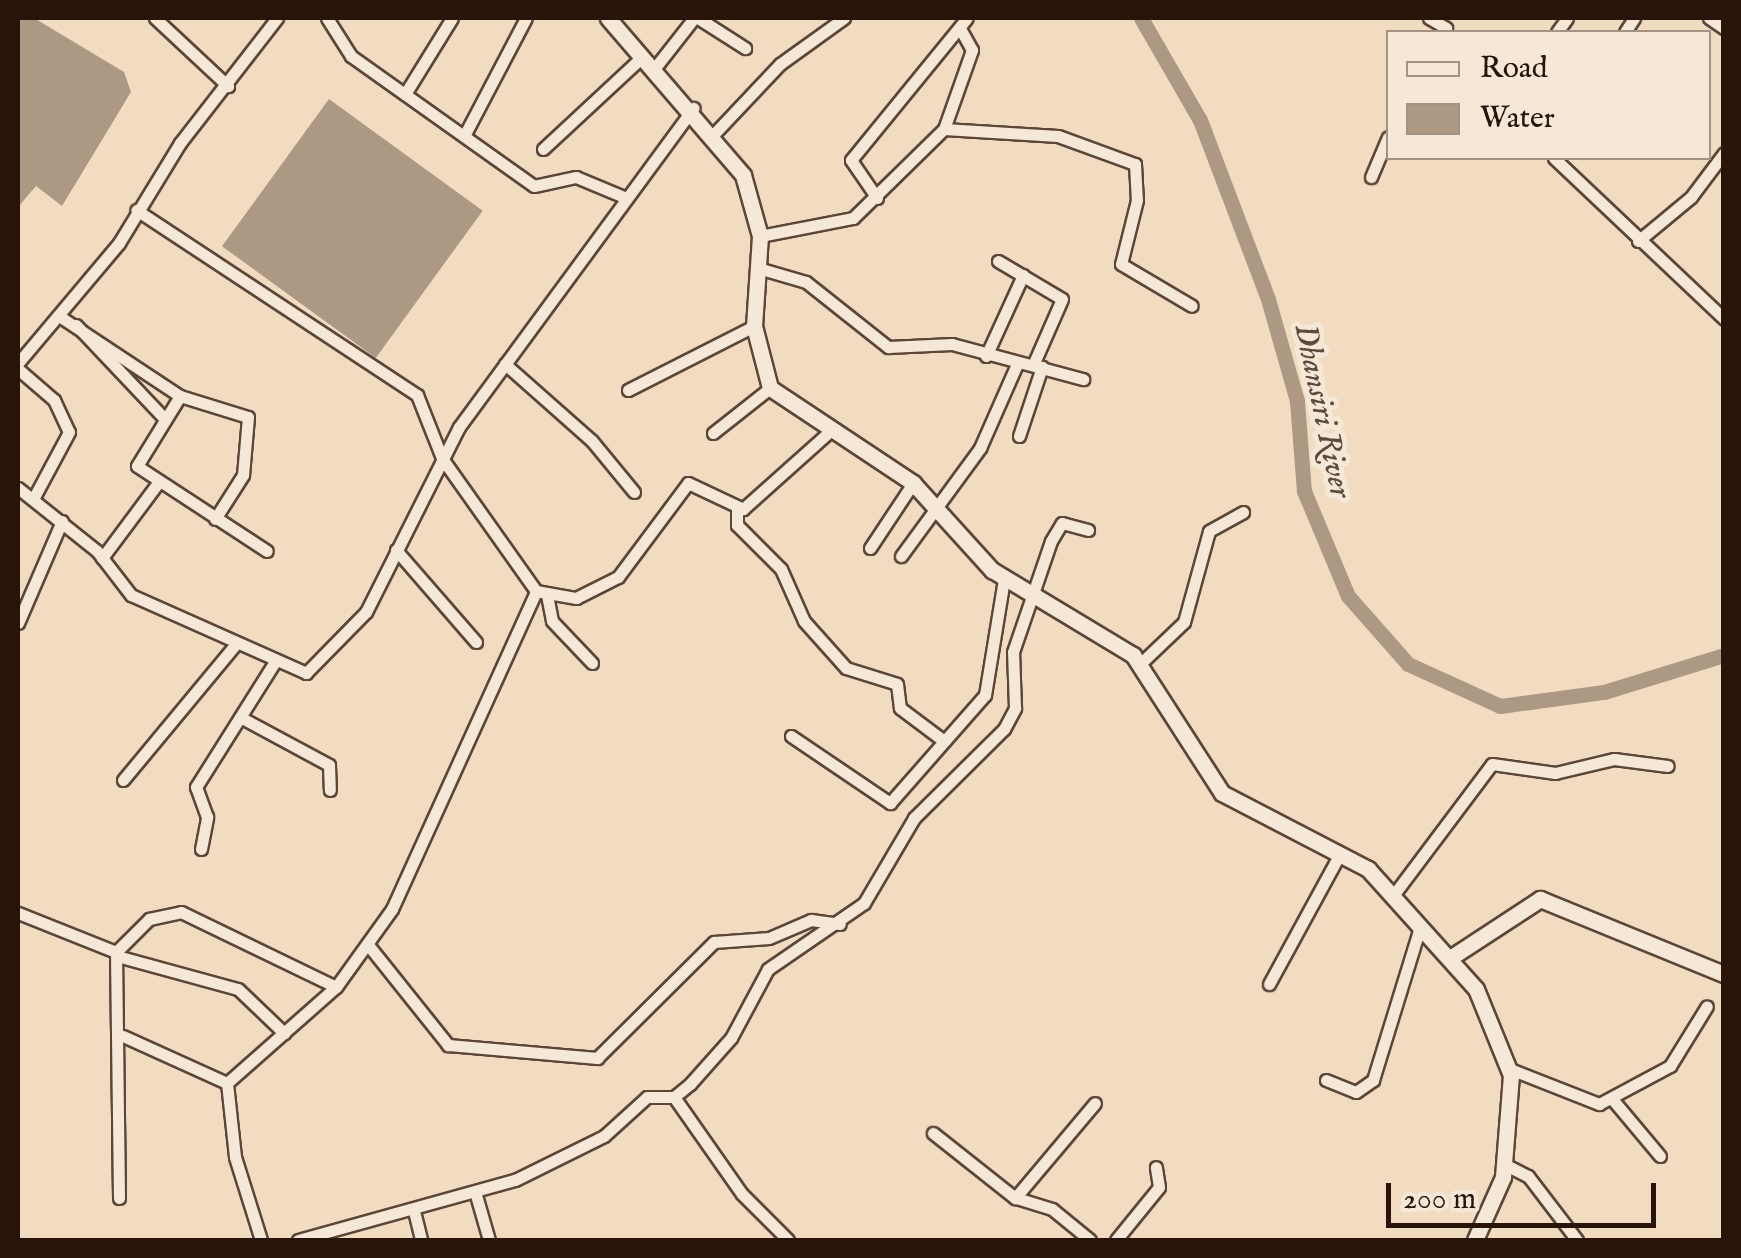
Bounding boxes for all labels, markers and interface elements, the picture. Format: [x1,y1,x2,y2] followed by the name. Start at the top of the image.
[1386,30,1711,160] legend
[1480,50,1548,88] text: Road
[1480,100,1555,138] text: Water
[1284,320,1358,502] water label: Dhansiri River
[1391,1163,1661,1225] scale bar
[1403,1181,1476,1219] text: 200 m

